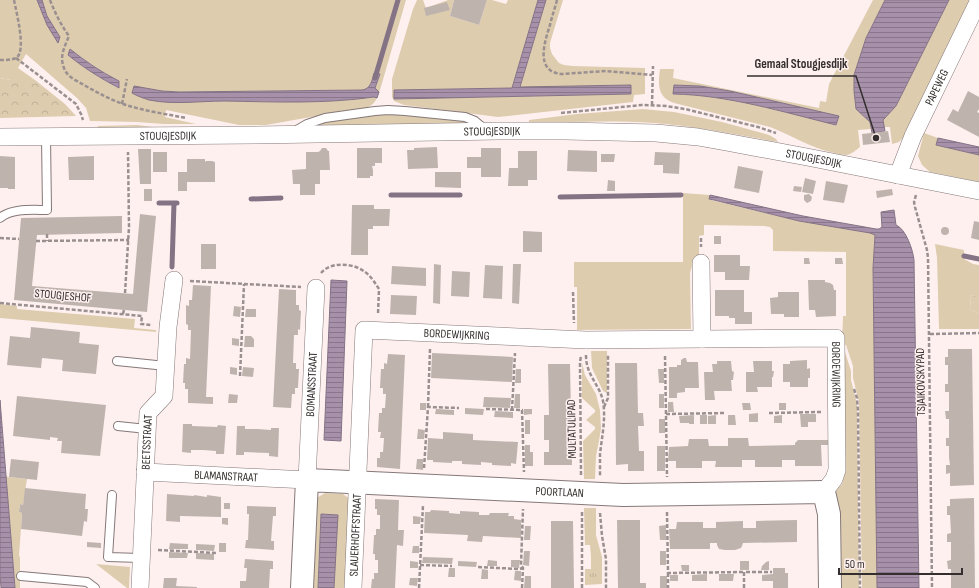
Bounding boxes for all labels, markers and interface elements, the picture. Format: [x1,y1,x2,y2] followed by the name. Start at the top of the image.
[747,51,856,76] callout: Gemaal Stougjesdijk
[754,56,848,72] text: Gemaal Stougjesdijk
[921,67,952,108] street label: PAPEWEG
[464,124,521,139] street label: STOUGJESDIJK
[140,128,197,143] street label: STOUGJESDIJK
[785,146,843,171] street label: STOUGJESDIJK
[34,286,92,306] street label: STOUGJESHOF
[423,325,490,343] street label: BORDEWIJKRING
[829,342,844,408] street label: BORDEWIJKRING
[913,348,929,416] street label: TSJAIKOVSKYPAD
[302,351,321,417] street label: BOMANSSTRAAT
[564,399,580,459] street label: MULTATULIPAD
[138,414,155,470] street label: BEETSSTRAAT
[194,467,258,485] street label: BLAMANSTRAAT
[535,483,584,501] street label: POORTLAAN
[346,493,365,577] street label: SLAUERHOFFSTRAAT
[839,550,962,576] scale bar
[845,557,865,572] text: 50 m

